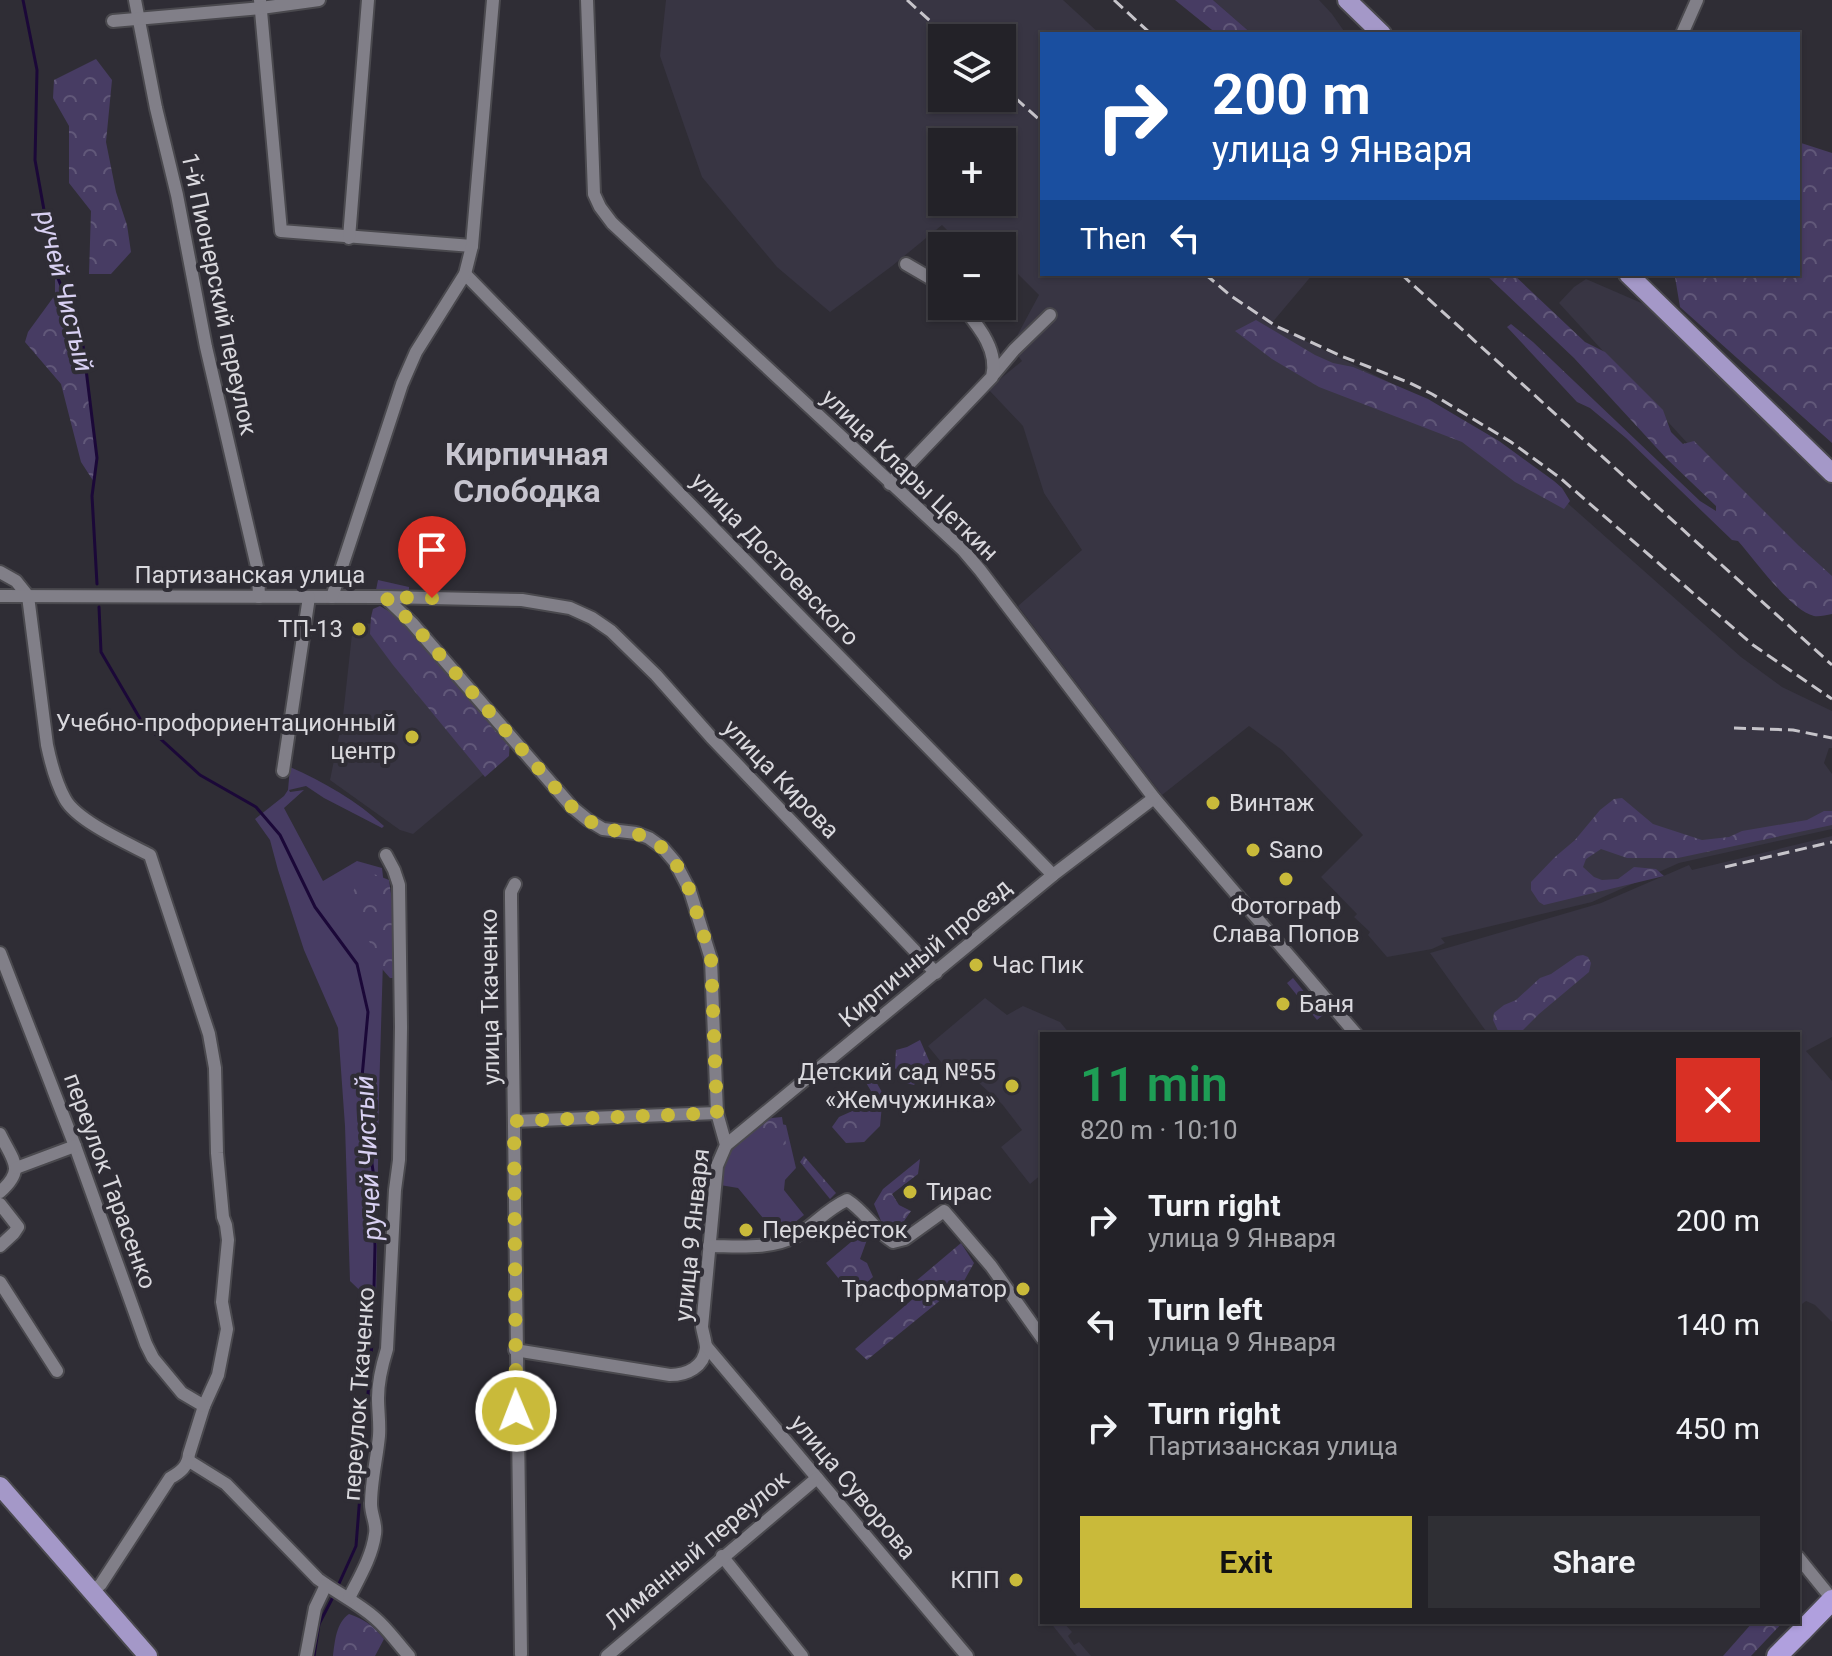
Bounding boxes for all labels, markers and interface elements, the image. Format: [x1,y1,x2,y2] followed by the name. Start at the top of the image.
[928,24,1016,320] map controls
[928,24,1016,112] button: layers
[1212,62,1371,128] text: 200 m
[1080,64,1184,168] icon: right
[928,128,1016,216] button: +
[1212,129,1473,171] text: улица 9 Января
[175,150,263,438] street label: 1-й Пионерский переулок
[30,206,100,375] water label: ручей Чистый
[1163,216,1207,260] icon: left
[1080,221,1147,256] text: Then
[928,232,1016,320] button: −
[816,383,1004,567] street label: улица Клары Цеткин
[445,435,609,510] district label: Кирпичная Слободка
[685,467,865,651] street label: улица Достоевского
[398,516,466,598] pin
[410,528,454,572] icon: arrive
[135,561,365,589] street label: Партизанская улица
[278,615,343,643] place label: ТП-13
[350,620,368,638] marker: ТП-13
[56,709,396,765] place label: Учебно-профориентационный центр
[717,714,845,844] street label: улица Кирова
[403,728,421,746] marker: Учебно-профориентационный центр
[1229,789,1315,817] place label: Винтаж
[1204,794,1222,812] marker: Винтаж
[1269,836,1323,864] place label: Sano
[1244,841,1262,859] marker: Sano
[1277,870,1295,888] marker: Фотограф Слава Попов
[833,873,1017,1033] street label: Кирпичный проезд
[1212,892,1360,948] place label: Фотограф Слава Попов
[474,909,506,1085] street label: улица Ткаченко
[992,951,1084,979] place label: Час Пик
[967,956,985,974] marker: Час Пик
[1299,990,1354,1018] place label: Баня
[1274,995,1292,1013] marker: Баня
[1080,1056,1228,1113] text: 11 min
[798,1058,996,1114] place label: Детский сад №55 «Жемчужинка»
[1676,1058,1760,1142] button: close
[58,1069,162,1293] street label: переулок Тарасенко
[349,1075,387,1242] water label: ручей Чистый
[1003,1077,1021,1095] marker: Детский сад №55 «Жемчужинка»
[1080,1115,1238,1145] text: 820 m · 10:10
[669,1147,715,1323] street label: улица 9 Января
[926,1178,992,1206] place label: Тирас
[901,1183,919,1201] marker: Тирас
[1148,1188,1281,1223] text: Turn right
[1080,1198,1124,1242] icon: right
[1676,1203,1760,1238] text: 200 m
[762,1216,908,1244] place label: Перекрёсток
[737,1221,755,1239] marker: Перекрёсток
[1148,1223,1336,1253] text: улица 9 Января
[841,1275,1007,1303] place label: Трасформатор
[1014,1280,1032,1298] marker: Трасформатор
[338,1286,380,1502] street label: переулок Ткаченко
[1148,1292,1263,1327] text: Turn left
[1080,1302,1124,1346] icon: left
[1676,1307,1760,1342] text: 140 m
[1148,1327,1336,1357] text: улица 9 Января
[474,1369,558,1453] position arrow
[1148,1396,1281,1431] text: Turn right
[1080,1406,1124,1450] icon: right
[784,1409,922,1565] street label: улица Суворова
[1676,1411,1760,1446] text: 450 m
[1148,1431,1398,1461] text: Партизанская улица
[599,1465,795,1635] street label: Лиманный переулок
[1080,1516,1412,1608] button: Exit
[1428,1516,1760,1608] button: Share
[950,1566,1000,1594] place label: КПП
[1007,1571,1025,1589] marker: КПП

